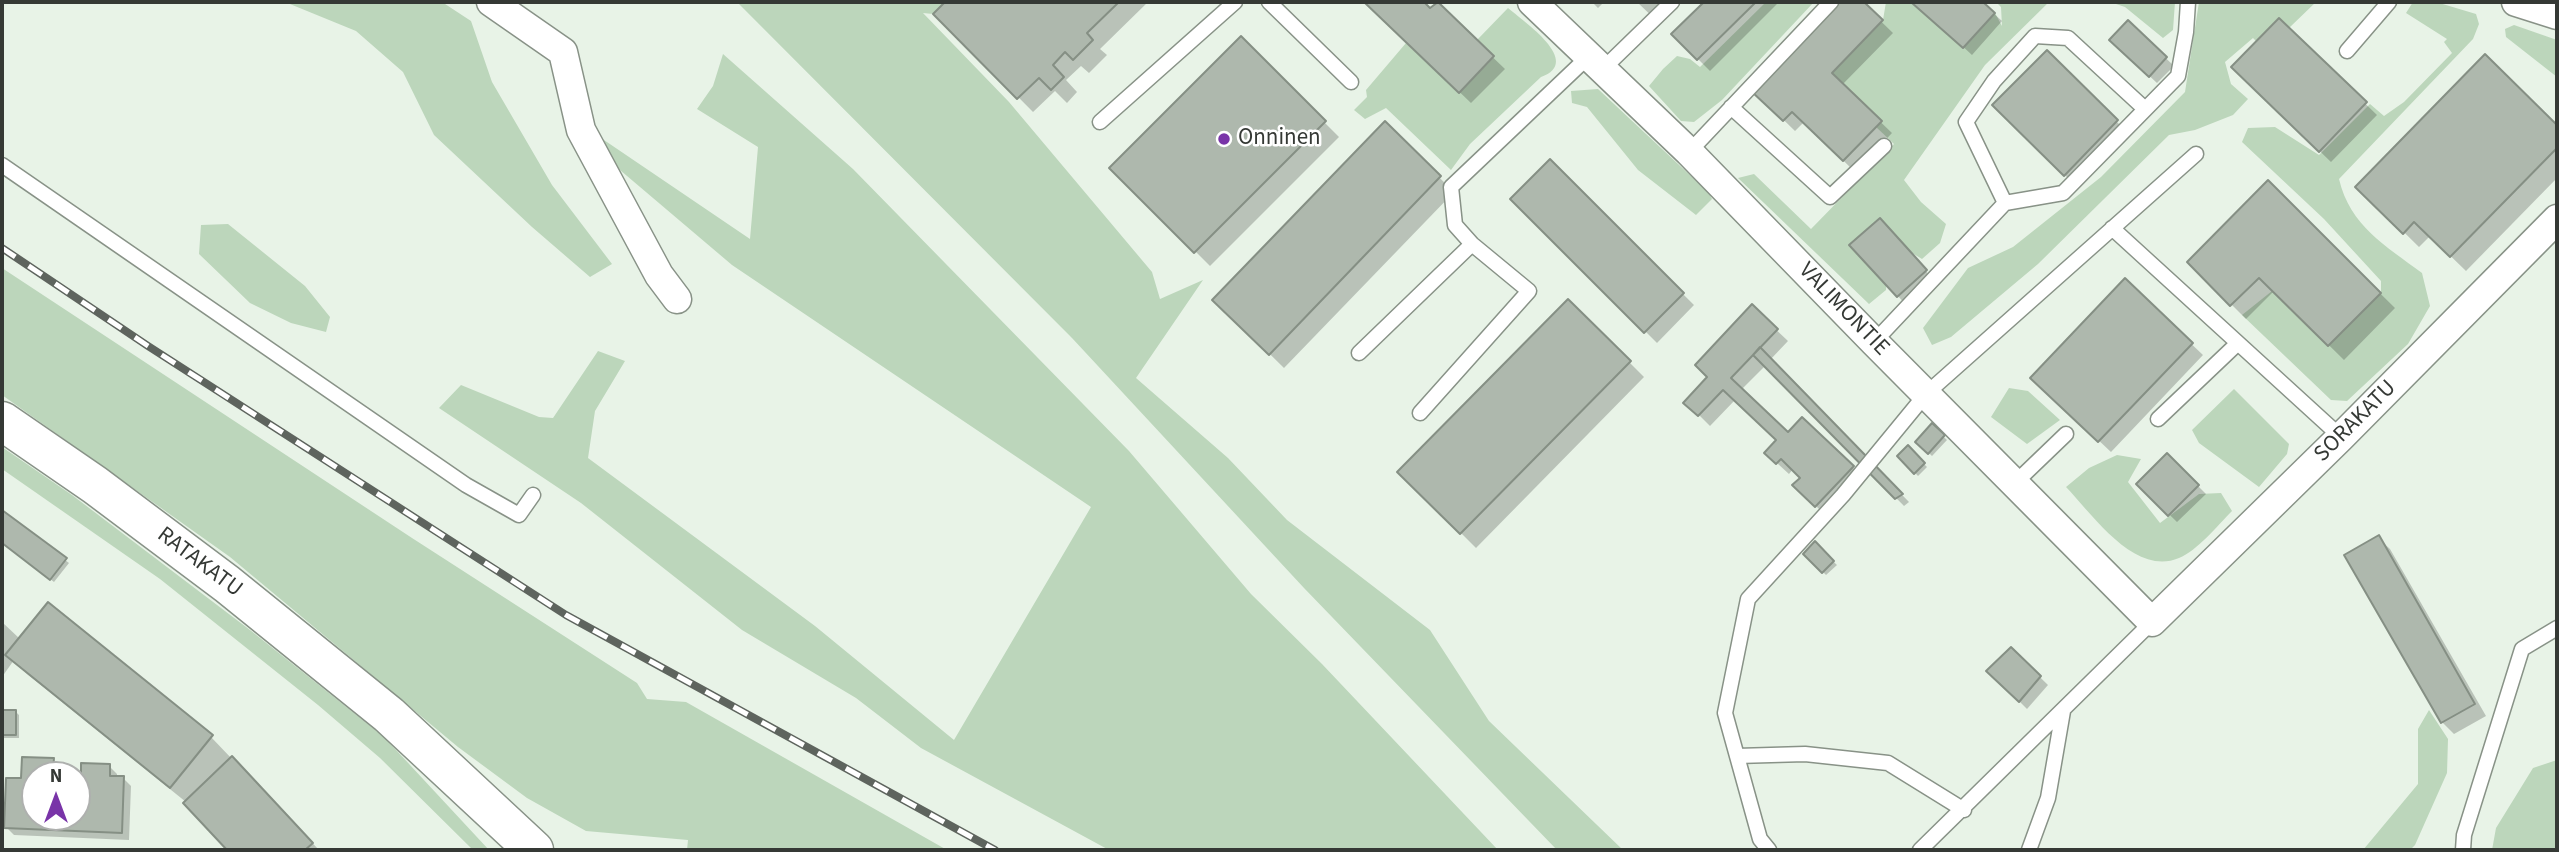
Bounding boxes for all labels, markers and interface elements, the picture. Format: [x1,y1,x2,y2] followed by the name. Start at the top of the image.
[1238,125,1321,153] place label: Onninen
[1216,131,1232,147] marker: Onninen
[1792,258,1894,362] street label: VALIMONTIE
[2309,375,2403,469] street label: SORAKATU
[151,522,247,604] street label: RATAKATU
[21,761,91,831] north arrow
[50,763,62,790] text: N

